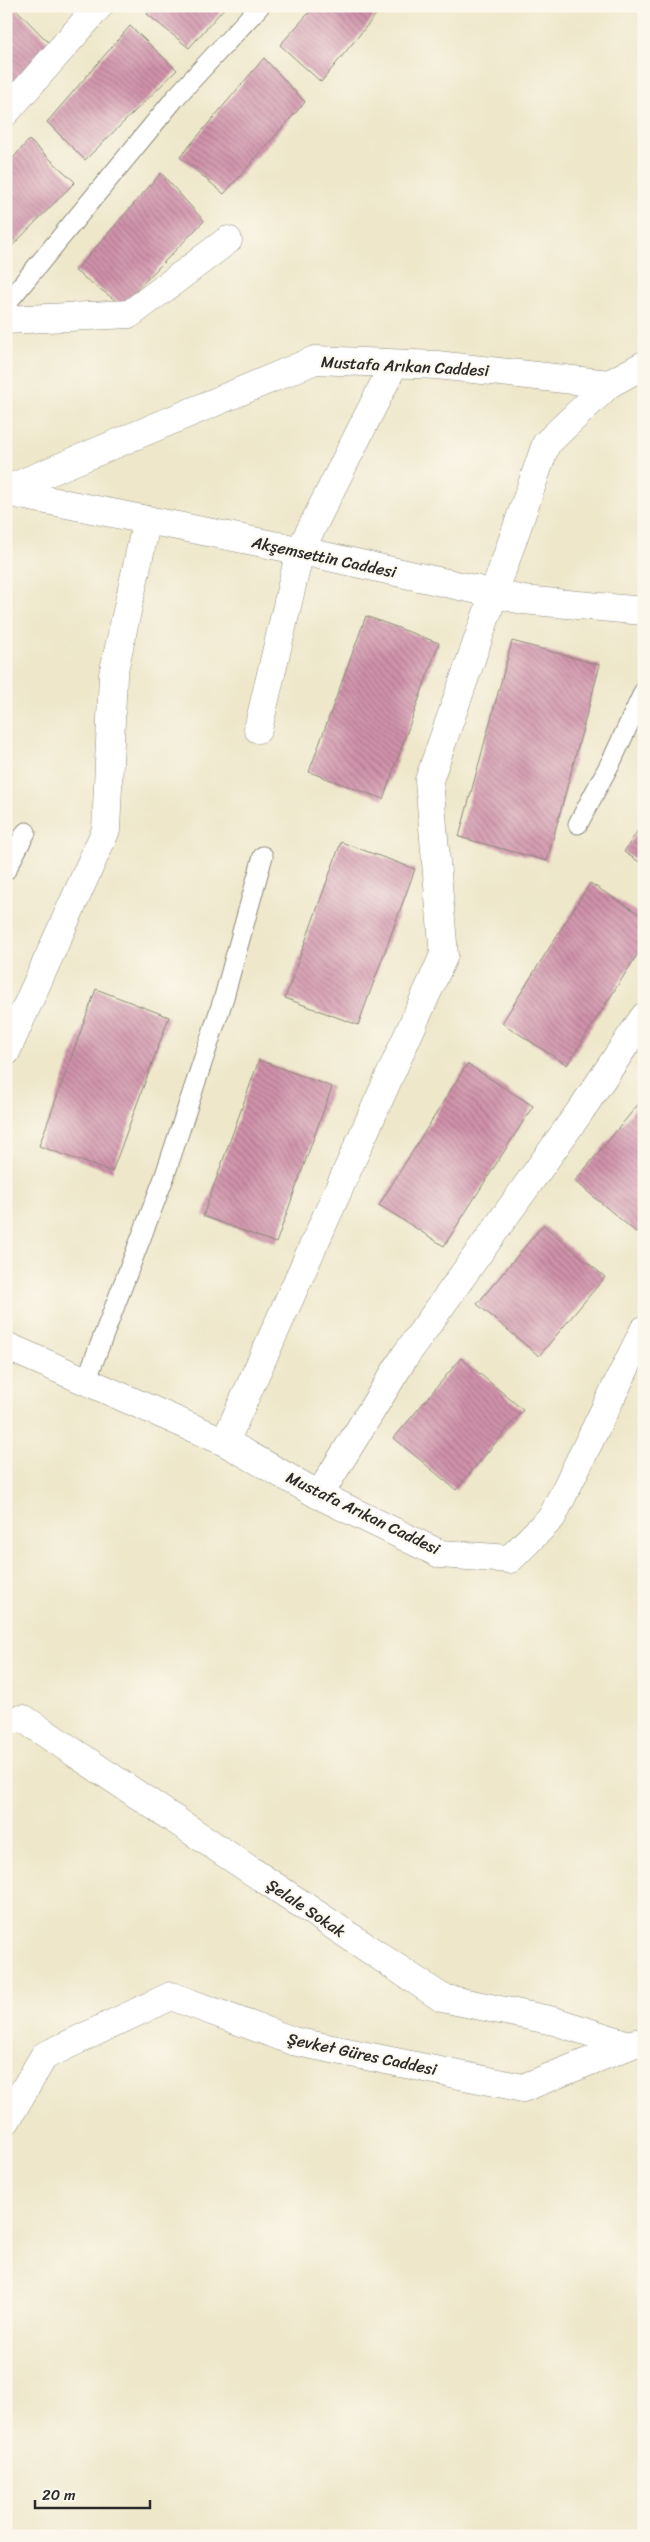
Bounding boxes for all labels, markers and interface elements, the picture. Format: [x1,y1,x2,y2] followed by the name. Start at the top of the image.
[320,347,490,385] street label: Mustafa Arıkan Caddesi
[248,527,399,587] street label: Akşemsettin Caddesi
[281,1463,446,1563] street label: Mustafa Arıkan Caddesi
[260,1871,352,1946] street label: Şelale Sokak
[285,2024,440,2084] street label: Şevket Güres Caddesi
[35,2477,150,2509] scale bar
[42,2482,76,2508] text: 20 m

